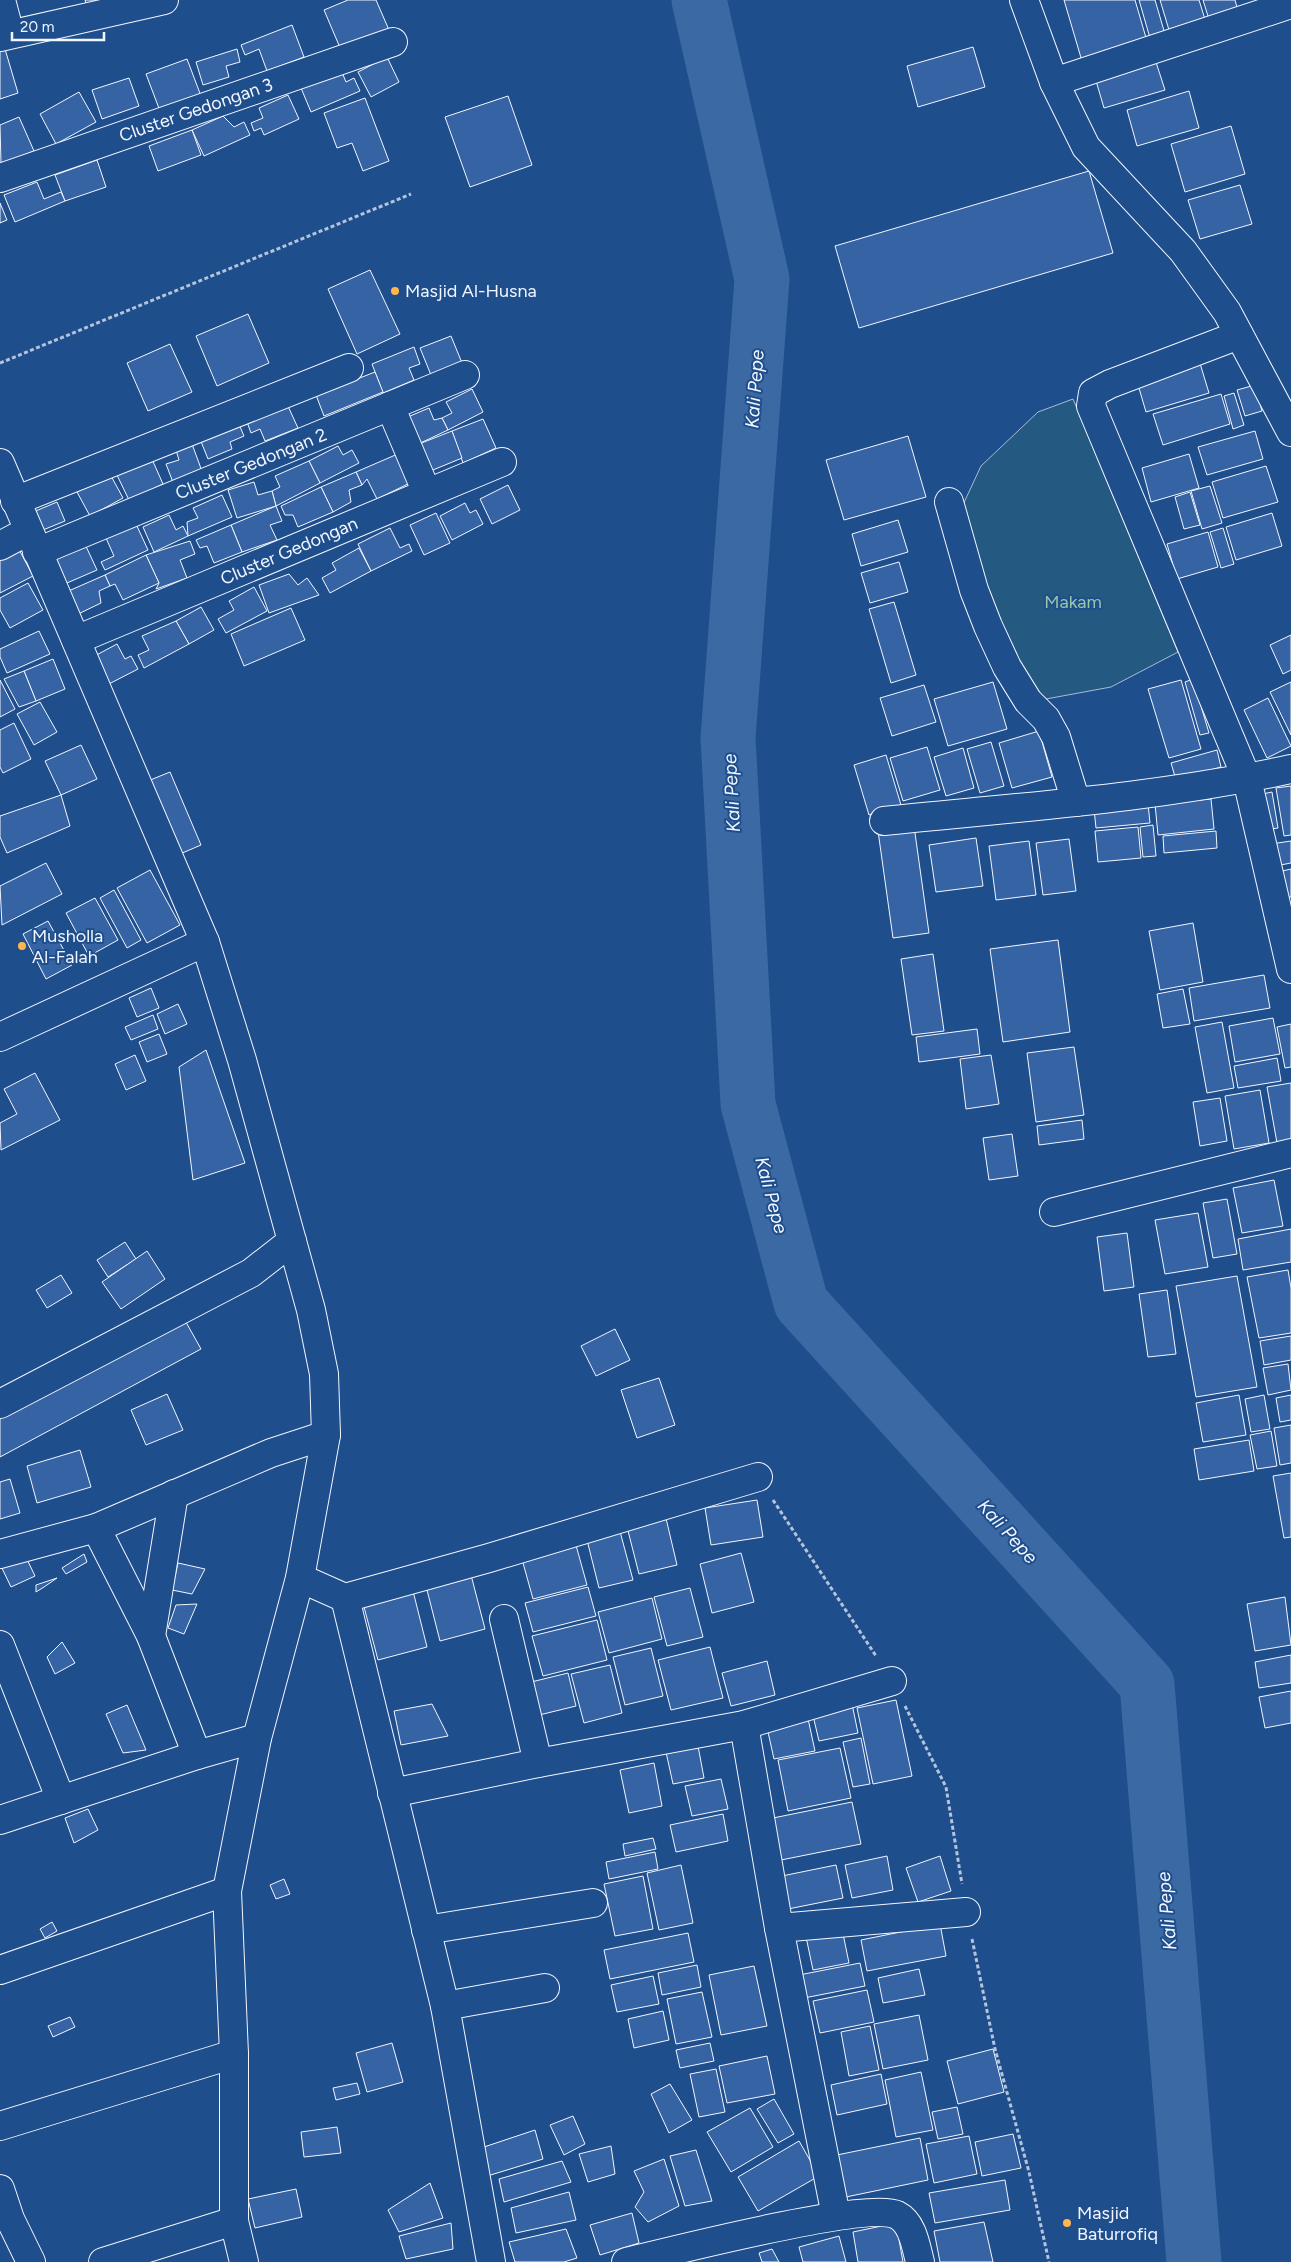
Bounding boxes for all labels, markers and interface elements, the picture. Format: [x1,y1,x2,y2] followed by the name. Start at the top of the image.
[12,10,105,42] scale bar
[20,18,54,36] text: 20 m
[116,73,276,147] street label: Cluster Gedongan 3
[405,280,537,302] place label: Masjid Al-Husna
[389,285,401,297] marker: Masjid Al-Husna
[740,348,769,429] water label: Kali Pepe
[172,424,330,504] street label: Cluster Gedongan 2
[217,512,361,590] street label: Cluster Gedongan
[1044,591,1102,613] park label: Makam
[718,752,745,833] water label: Kali Pepe
[32,925,103,968] place label: Musholla Al-Falah
[16,940,28,952] marker: Musholla Al-Falah
[750,1154,793,1237] water label: Kali Pepe
[973,1494,1043,1569] water label: Kali Pepe
[1152,1870,1181,1951] water label: Kali Pepe
[1077,2202,1158,2245] place label: Masjid Baturrofiq
[1061,2217,1073,2229] marker: Masjid Baturrofiq

